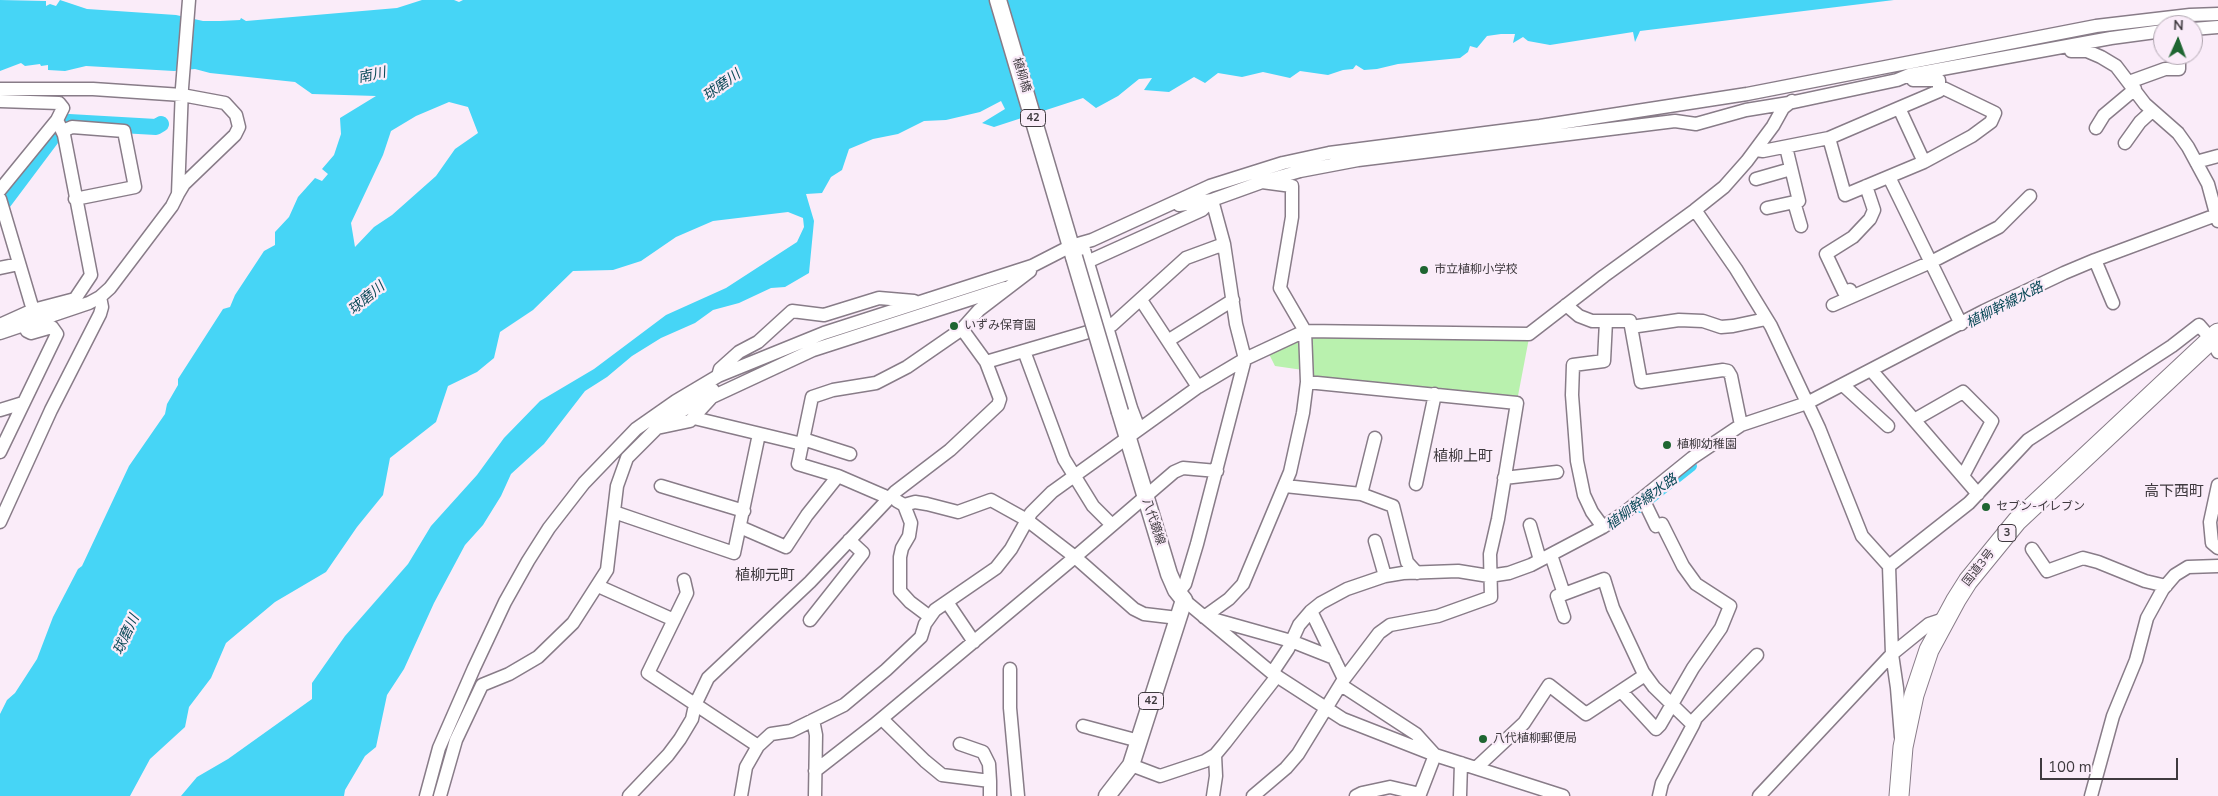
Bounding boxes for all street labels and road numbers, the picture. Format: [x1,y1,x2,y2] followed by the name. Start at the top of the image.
[1009,56,1033,94] street label: 植柳橋
[1020,110,1046,126] road number: 42
[1139,497,1167,547] street label: 八代鏡線
[1998,524,2016,542] road number: 3
[1960,547,1998,589] street label: 国道3号
[1138,692,1164,709] road number: 42

